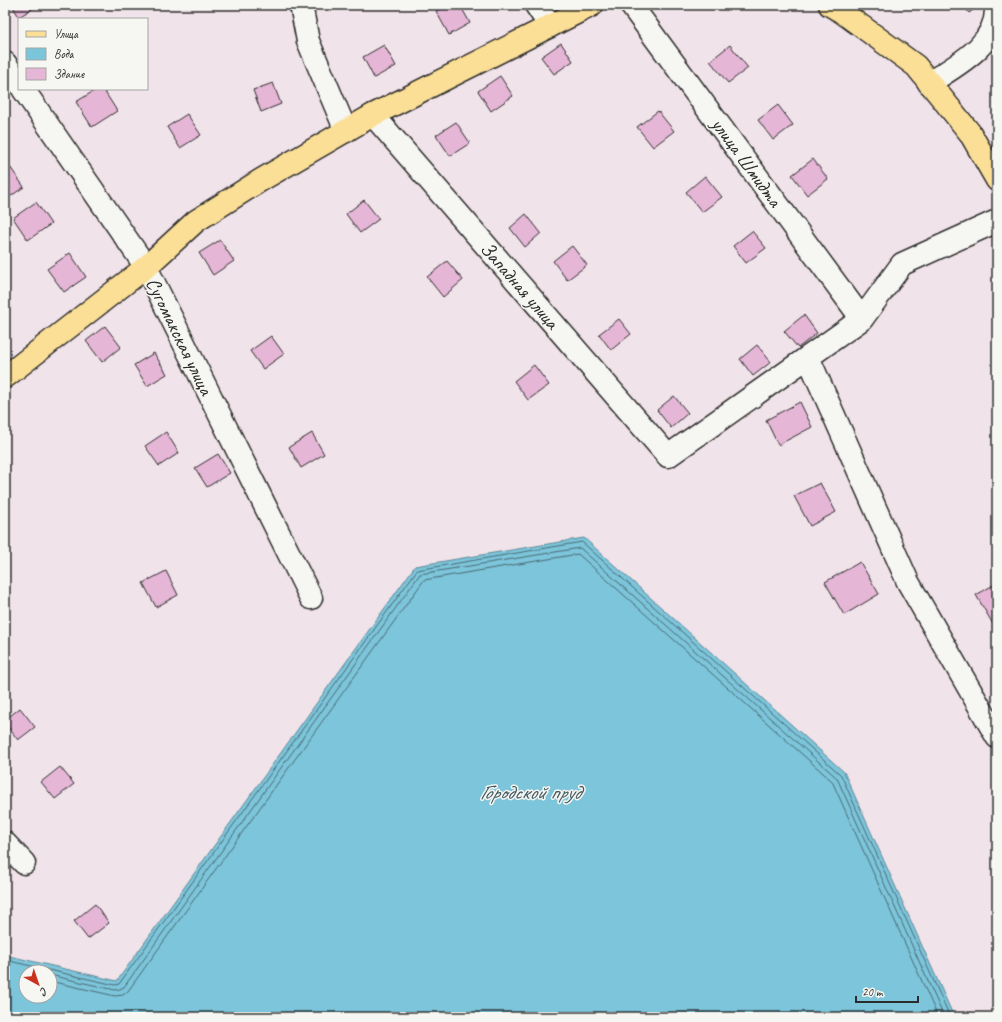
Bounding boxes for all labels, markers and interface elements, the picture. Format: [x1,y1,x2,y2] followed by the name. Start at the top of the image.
[18,18,148,90] legend
[54,26,79,42] text: Улица
[54,46,75,62] text: Вода
[54,66,85,82] text: Здание
[705,112,789,213] street label: улица Шмидта
[475,236,565,335] street label: Западная улица
[140,273,220,401] street label: Сугомакская улица
[480,779,585,805] water label: Городской пруд
[18,964,58,1004] north arrow
[856,978,918,1004] scale bar
[862,984,884,1000] text: 20 m
[37,985,51,1000] text: С

